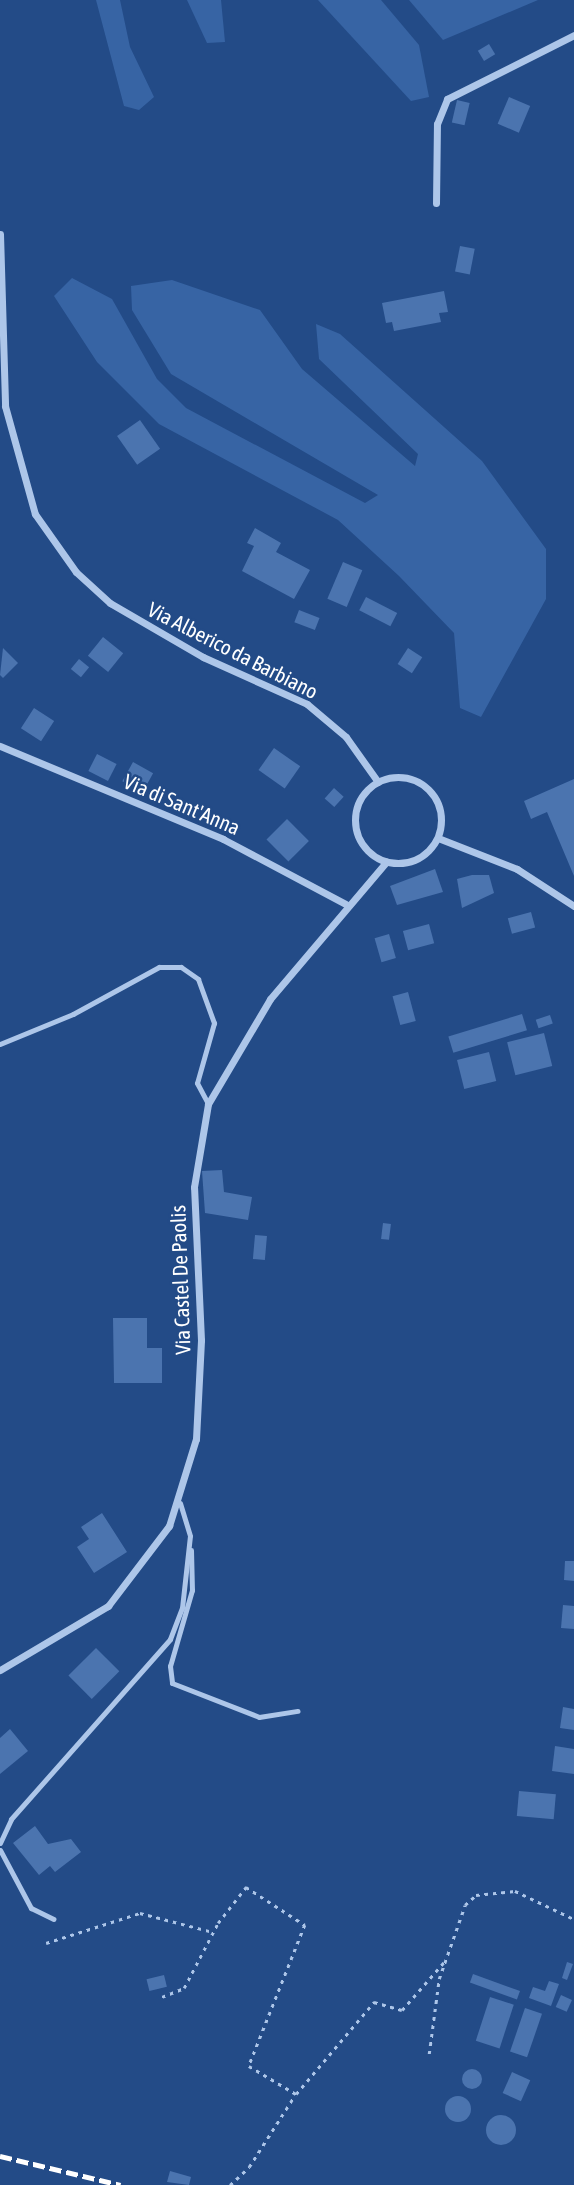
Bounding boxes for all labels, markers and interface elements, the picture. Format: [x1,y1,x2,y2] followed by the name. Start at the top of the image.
[144,596,322,704] street label: Via Alberico da Barbiano
[120,768,244,840] street label: Via di Sant'Anna
[165,1205,195,1355] street label: Via Castel De Paolis

